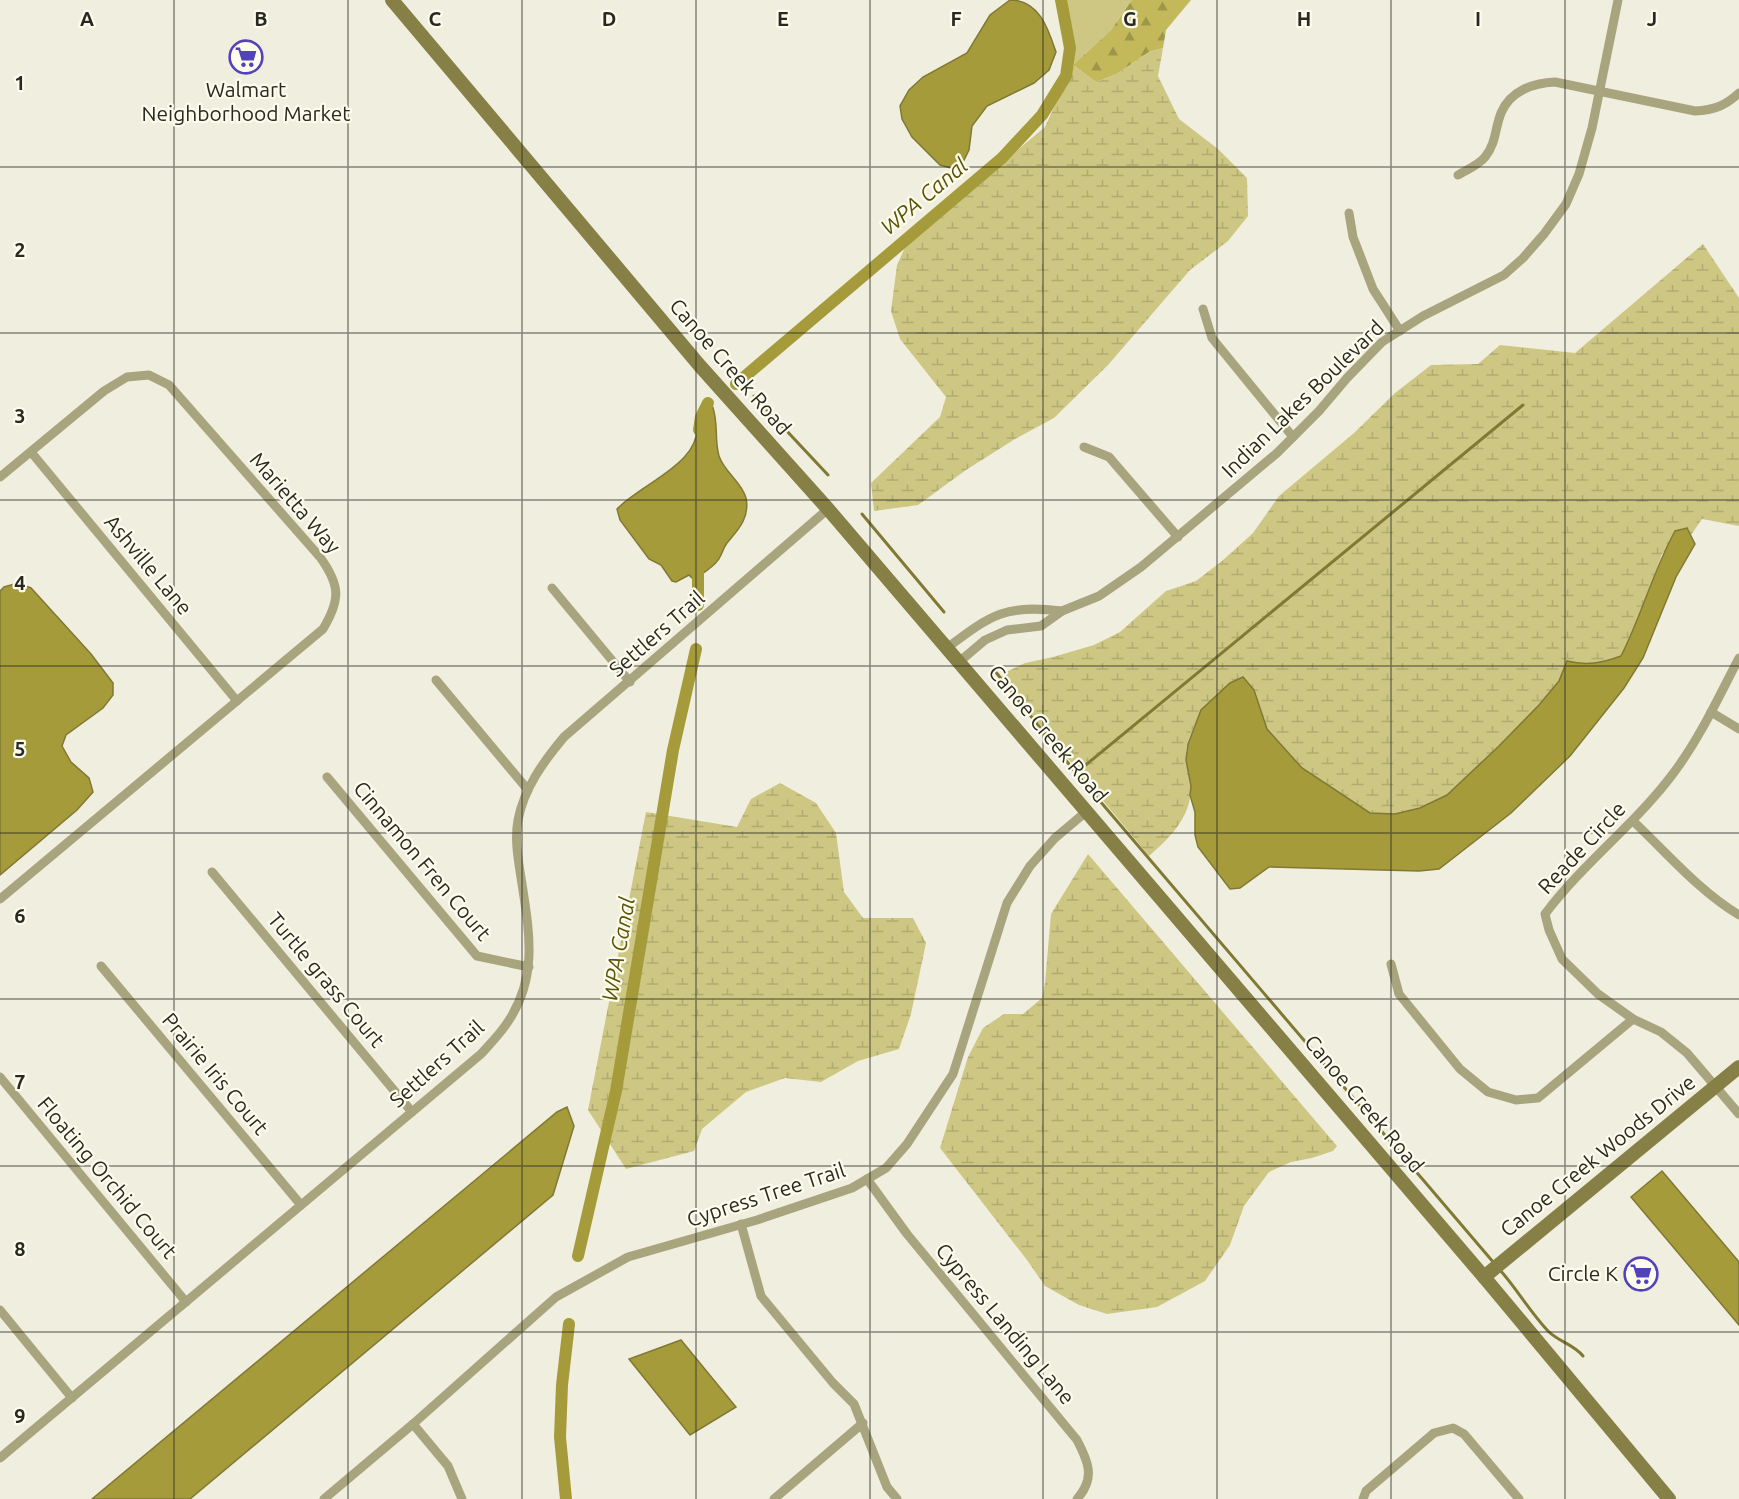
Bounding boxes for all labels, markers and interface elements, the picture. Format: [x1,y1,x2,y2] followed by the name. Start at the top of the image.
[80,7,94,30] text: A
[254,7,268,30] text: B
[429,7,442,30] text: C
[602,7,616,30] text: D
[777,7,789,30] text: E
[950,7,962,30] text: F
[1123,7,1137,30] text: G
[1297,7,1311,30] text: H
[1475,7,1481,30] text: I
[1647,7,1657,30] text: J
[228,39,264,75] supermarket icon: Walmart Neighborhood Market
[14,71,26,94] text: 1
[141,77,351,125] place label: Walmart Neighborhood Market
[875,152,972,239] water label: WPA Canal
[14,238,26,261] text: 2
[665,293,796,439] street label: Canoe Creek Road
[1216,315,1388,482] street label: Indian Lakes Boulevard
[14,404,26,427] text: 3
[245,447,346,558] street label: Marietta Way
[100,510,197,619] street label: Ashville Lane
[14,571,26,594] text: 4
[604,585,709,681] street label: Settlers Trail
[984,660,1113,807] street label: Canoe Creek Road
[14,737,26,760] text: 5
[349,776,496,945] street label: Cinnamon Fren Court
[1533,796,1630,898] street label: Reade Circle
[596,895,639,1003] water label: WPA Canal
[14,904,26,927] text: 6
[263,907,390,1052] street label: Turtle grass Court
[158,1008,274,1139] street label: Prairie Iris Court
[384,1015,488,1112] street label: Settlers Trail
[1300,1030,1429,1177] street label: Canoe Creek Road
[1495,1069,1699,1241] street label: Canoe Creek Woods Drive
[14,1070,26,1093] text: 7
[33,1092,182,1263] street label: Floating Orchid Court
[683,1157,848,1231] street label: Cypress Tree Trail
[14,1237,26,1260] text: 8
[931,1238,1080,1409] street label: Cypress Landing Lane
[1623,1256,1659,1292] supermarket icon: Circle K
[1548,1261,1618,1285] place label: Circle K
[14,1404,26,1427] text: 9

